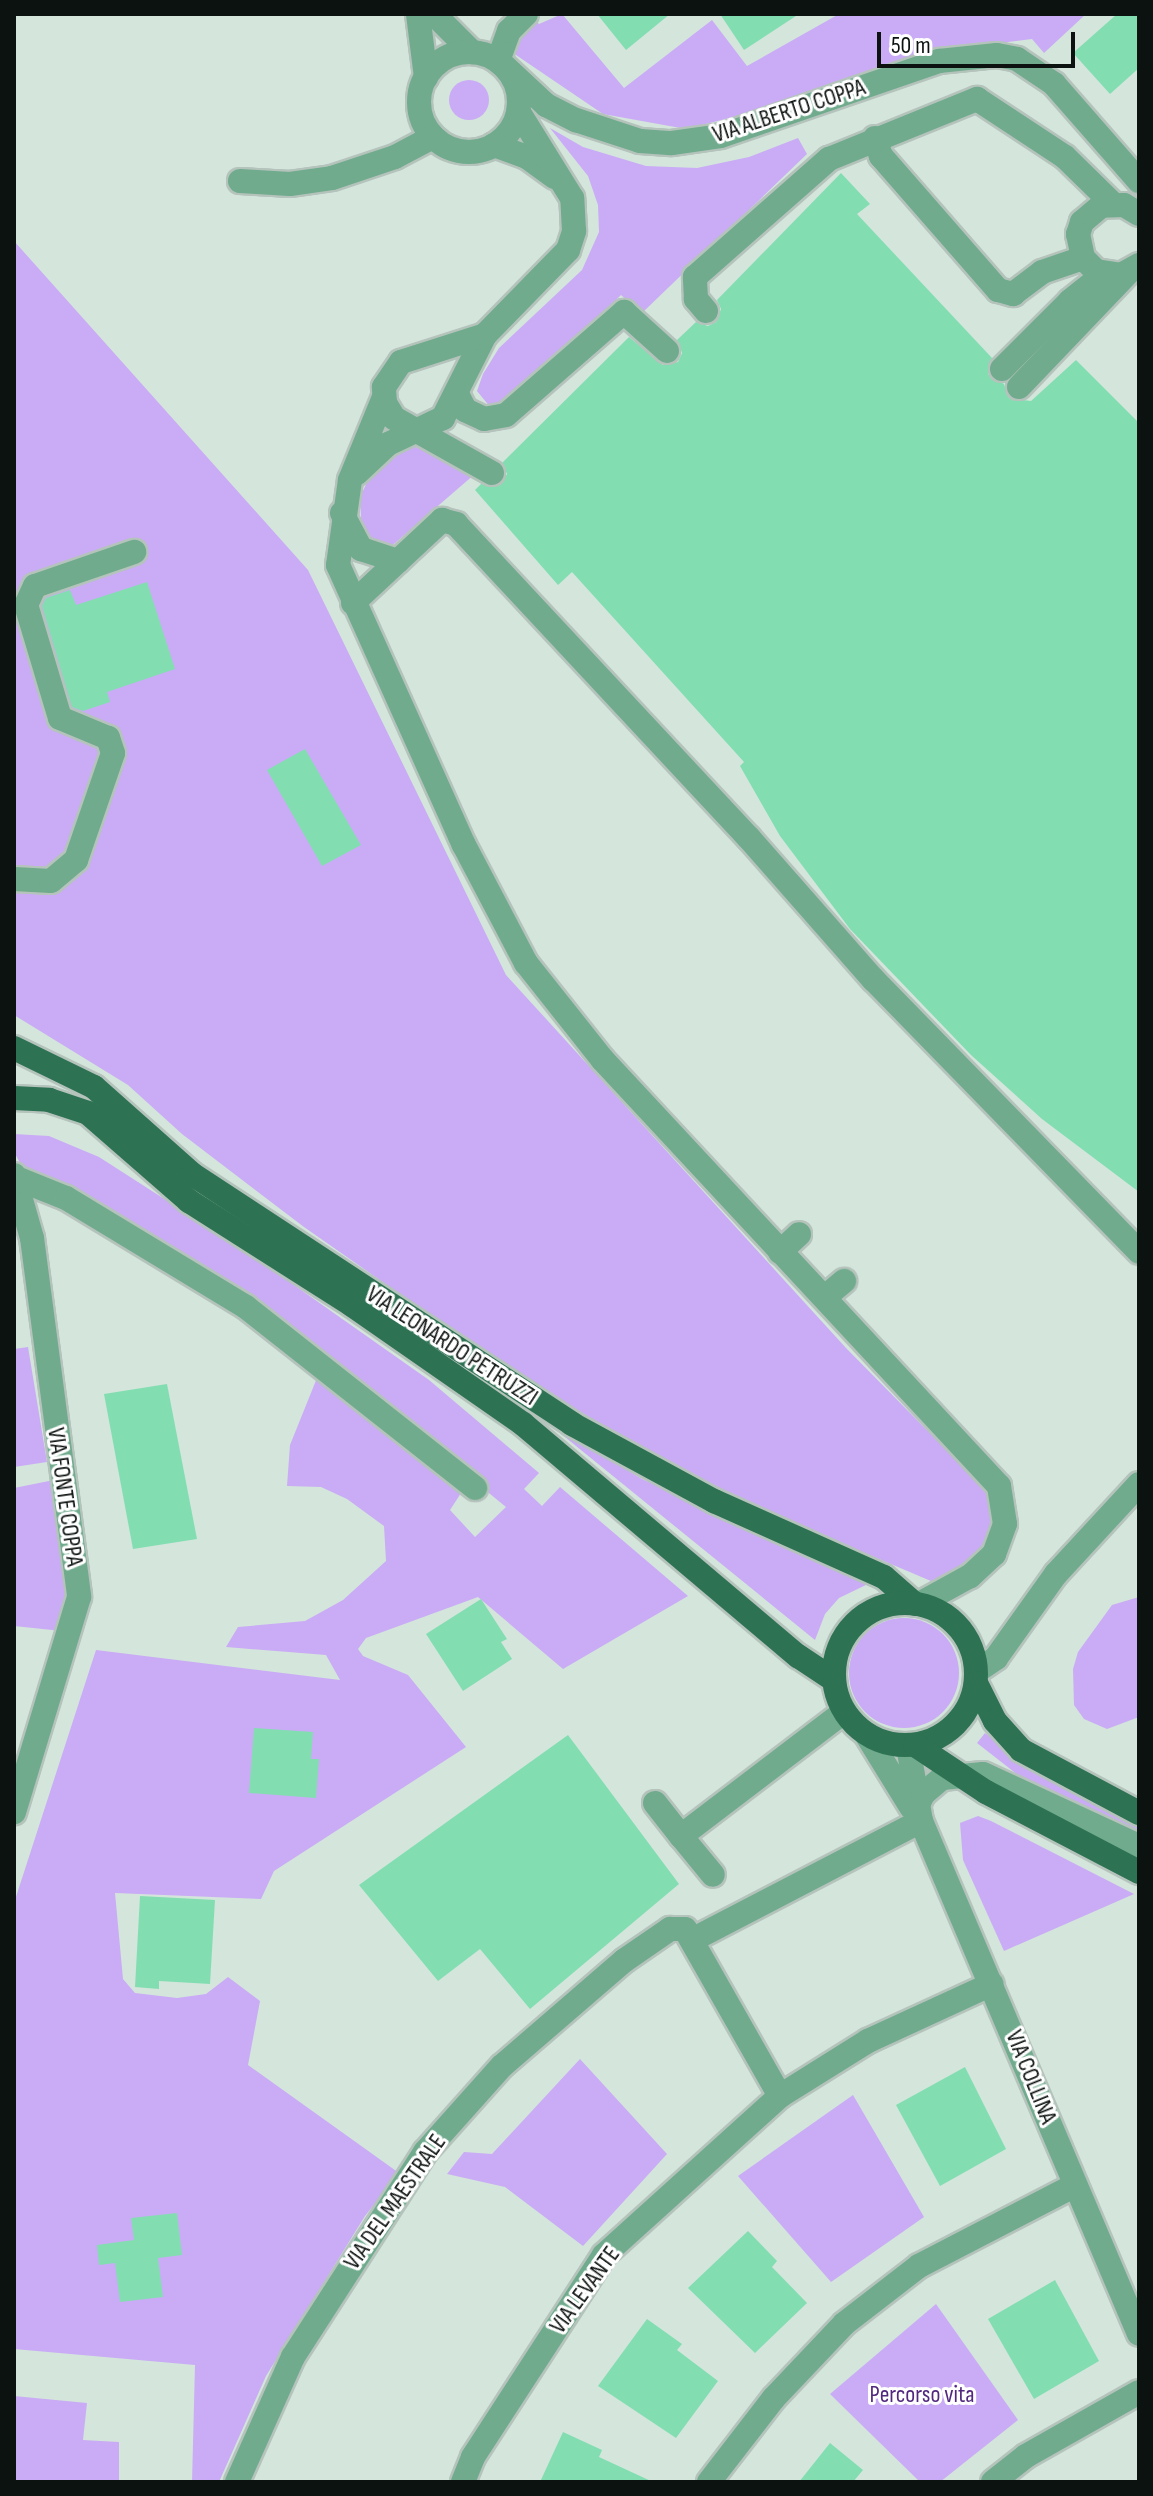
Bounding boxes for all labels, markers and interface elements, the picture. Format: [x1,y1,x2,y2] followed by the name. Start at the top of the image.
[881,16,1079,66] scale bar
[891,31,931,60] text: 50 m
[709,73,869,149] street label: VIA ALBERTO COPPA
[361,1280,543,1412] street label: VIA LEONARDO PETRUZZI
[41,1426,89,1568] street label: VIA FONTE COPPA
[999,2026,1063,2128] street label: VIA COLLINA
[338,2129,452,2275] street label: VIA DEL MAESTRALE
[544,2241,626,2339] street label: VIA LEVANTE
[870,2381,974,2409] park label: Percorso vita

